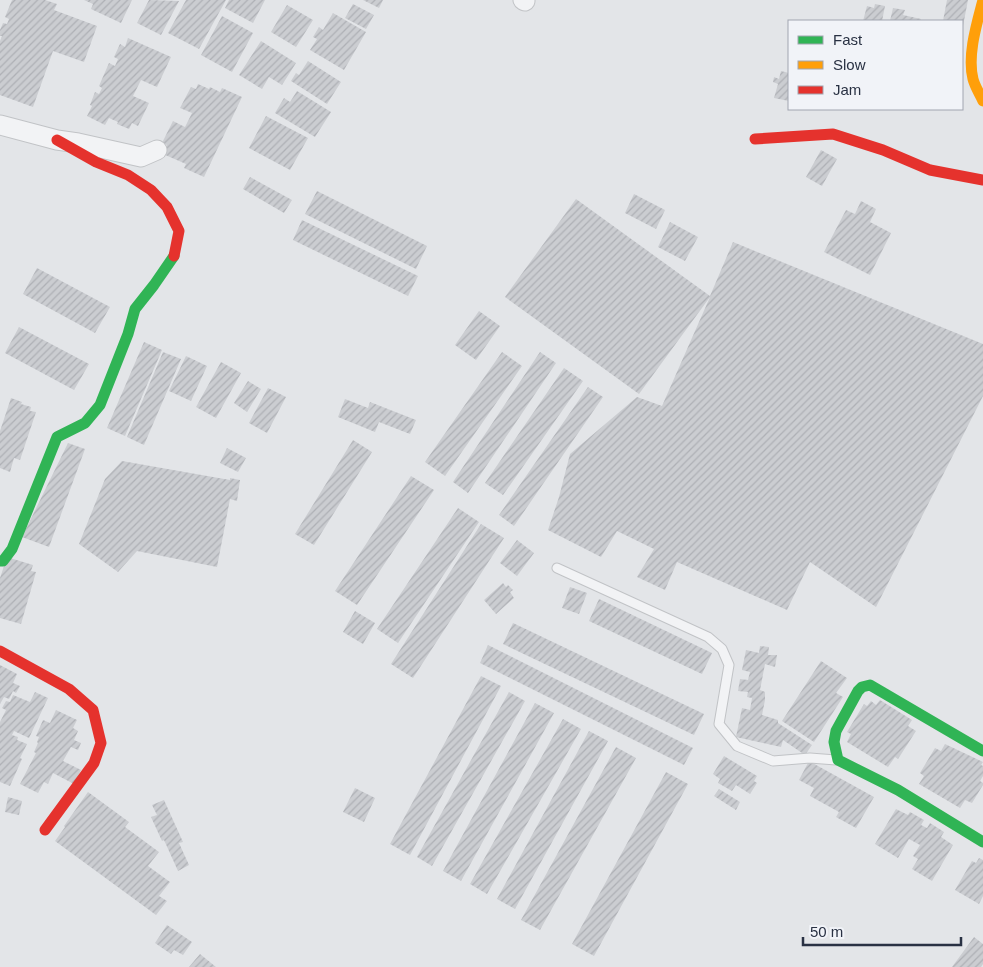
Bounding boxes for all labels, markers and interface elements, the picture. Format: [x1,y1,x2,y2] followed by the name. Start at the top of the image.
[788,20,963,110] legend
[833,31,863,48] text: Fast
[833,56,866,73] text: Slow
[833,81,861,98] text: Jam
[803,914,960,946] scale bar
[810,923,843,940] text: 50 m

